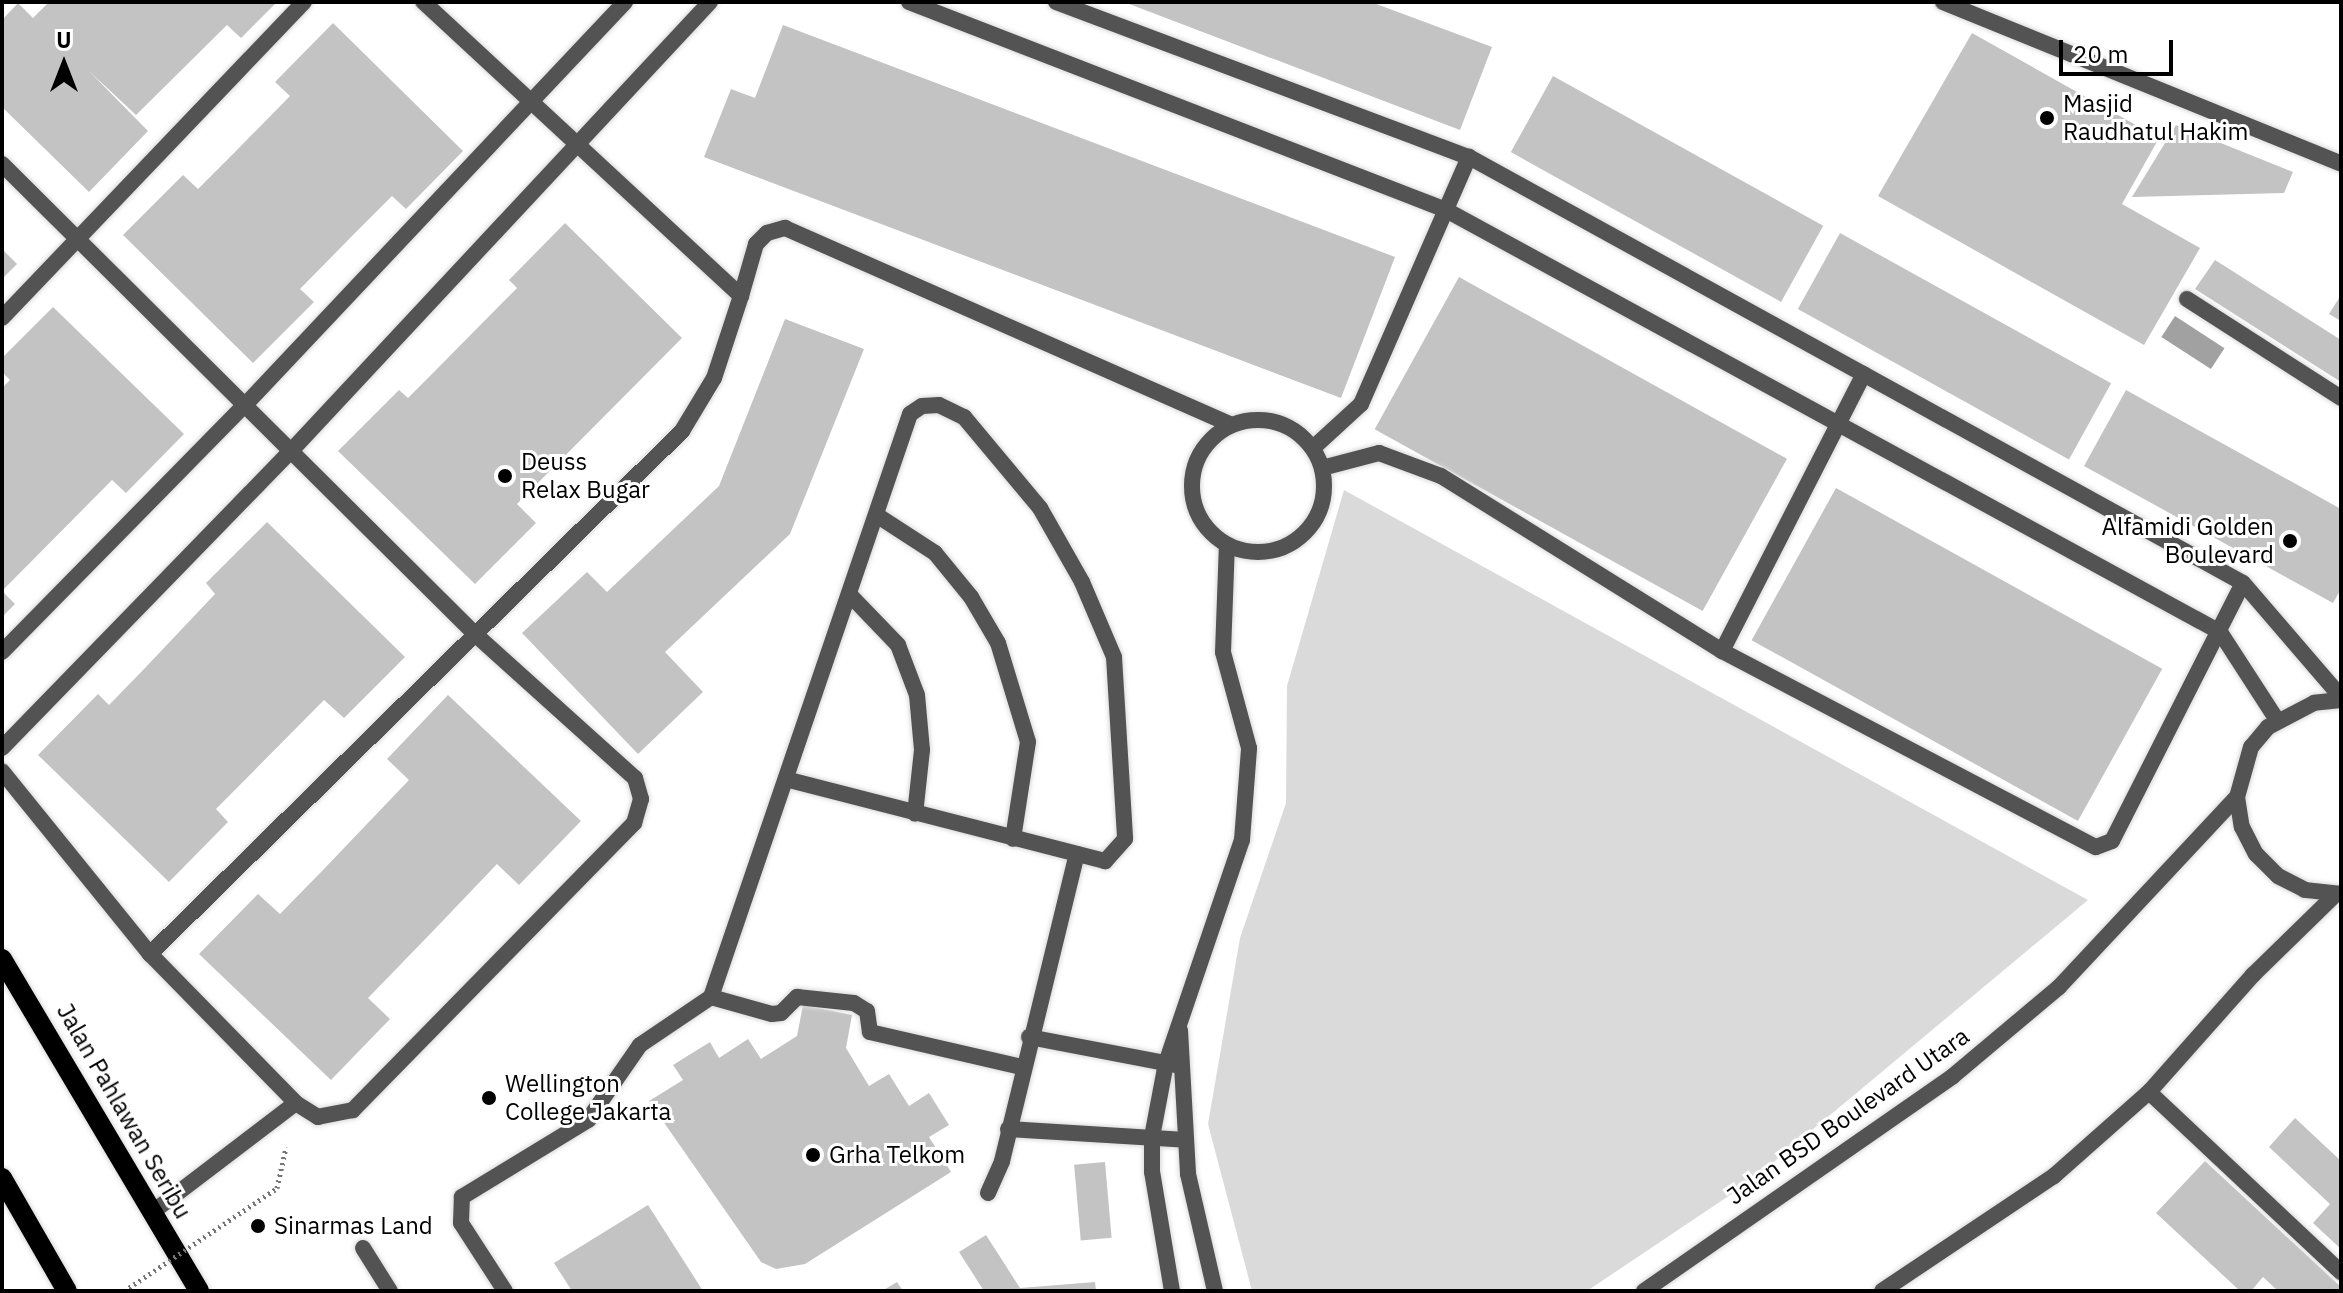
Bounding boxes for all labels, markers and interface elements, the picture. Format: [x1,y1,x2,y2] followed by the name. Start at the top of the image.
[24,24,104,104] north arrow
[2063,24,2177,74] scale bar
[56,25,72,54] text: U
[2073,38,2128,70] text: 20 m
[2063,90,2249,146] place label: Masjid Raudhatul Hakim
[2038,109,2056,127] marker: Masjid Raudhatul Hakim
[521,448,650,504] place label: Deuss Relax Bugar
[496,467,514,485] marker: Deuss Relax Bugar
[2102,513,2274,569] place label: Alfamidi Golden Boulevard
[2281,532,2299,550] marker: Alfamidi Golden Boulevard
[51,998,197,1224] street label: Jalan Pahlawan Seribu
[1721,1021,1975,1211] street label: Jalan BSD Boulevard Utara
[505,1070,671,1126] place label: Wellington College Jakarta
[480,1089,498,1107] marker: Wellington College Jakarta
[829,1141,965,1169] place label: Grha Telkom
[804,1146,822,1164] marker: Grha Telkom
[274,1212,433,1240] place label: Sinarmas Land
[249,1217,267,1235] marker: Sinarmas Land

